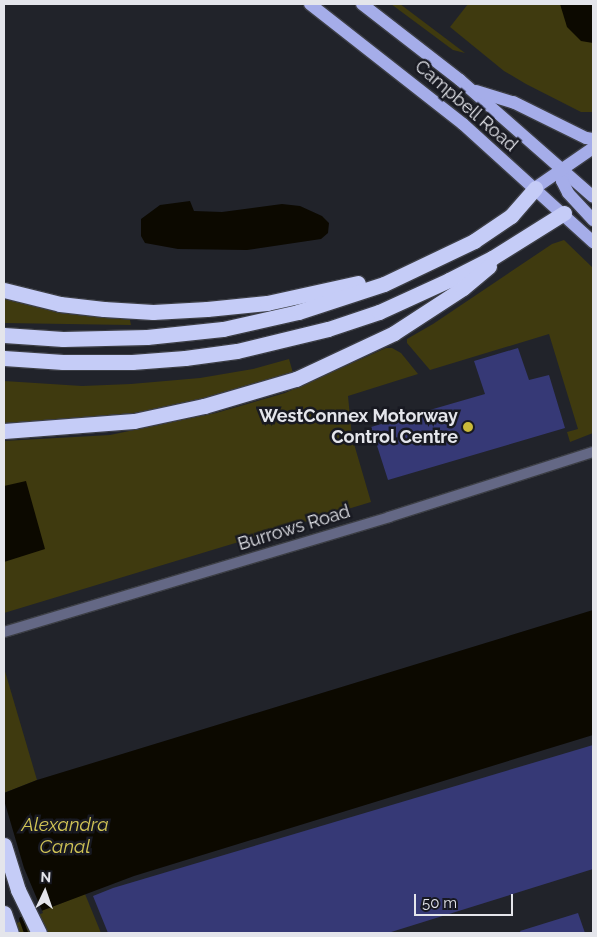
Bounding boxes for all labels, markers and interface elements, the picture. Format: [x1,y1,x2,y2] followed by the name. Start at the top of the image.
[410,56,522,156] street label: Campbell Road
[259,406,458,448] place label: WestConnex Motorway Control Centre
[462,421,474,433] marker: WestConnex Motorway Control Centre
[235,501,353,555] street label: Burrows Road
[21,814,109,858] water label: Alexandra Canal
[20,867,70,917] north arrow
[40,869,52,885] text: N
[417,884,516,916] scale bar
[422,894,457,912] text: 50 m

